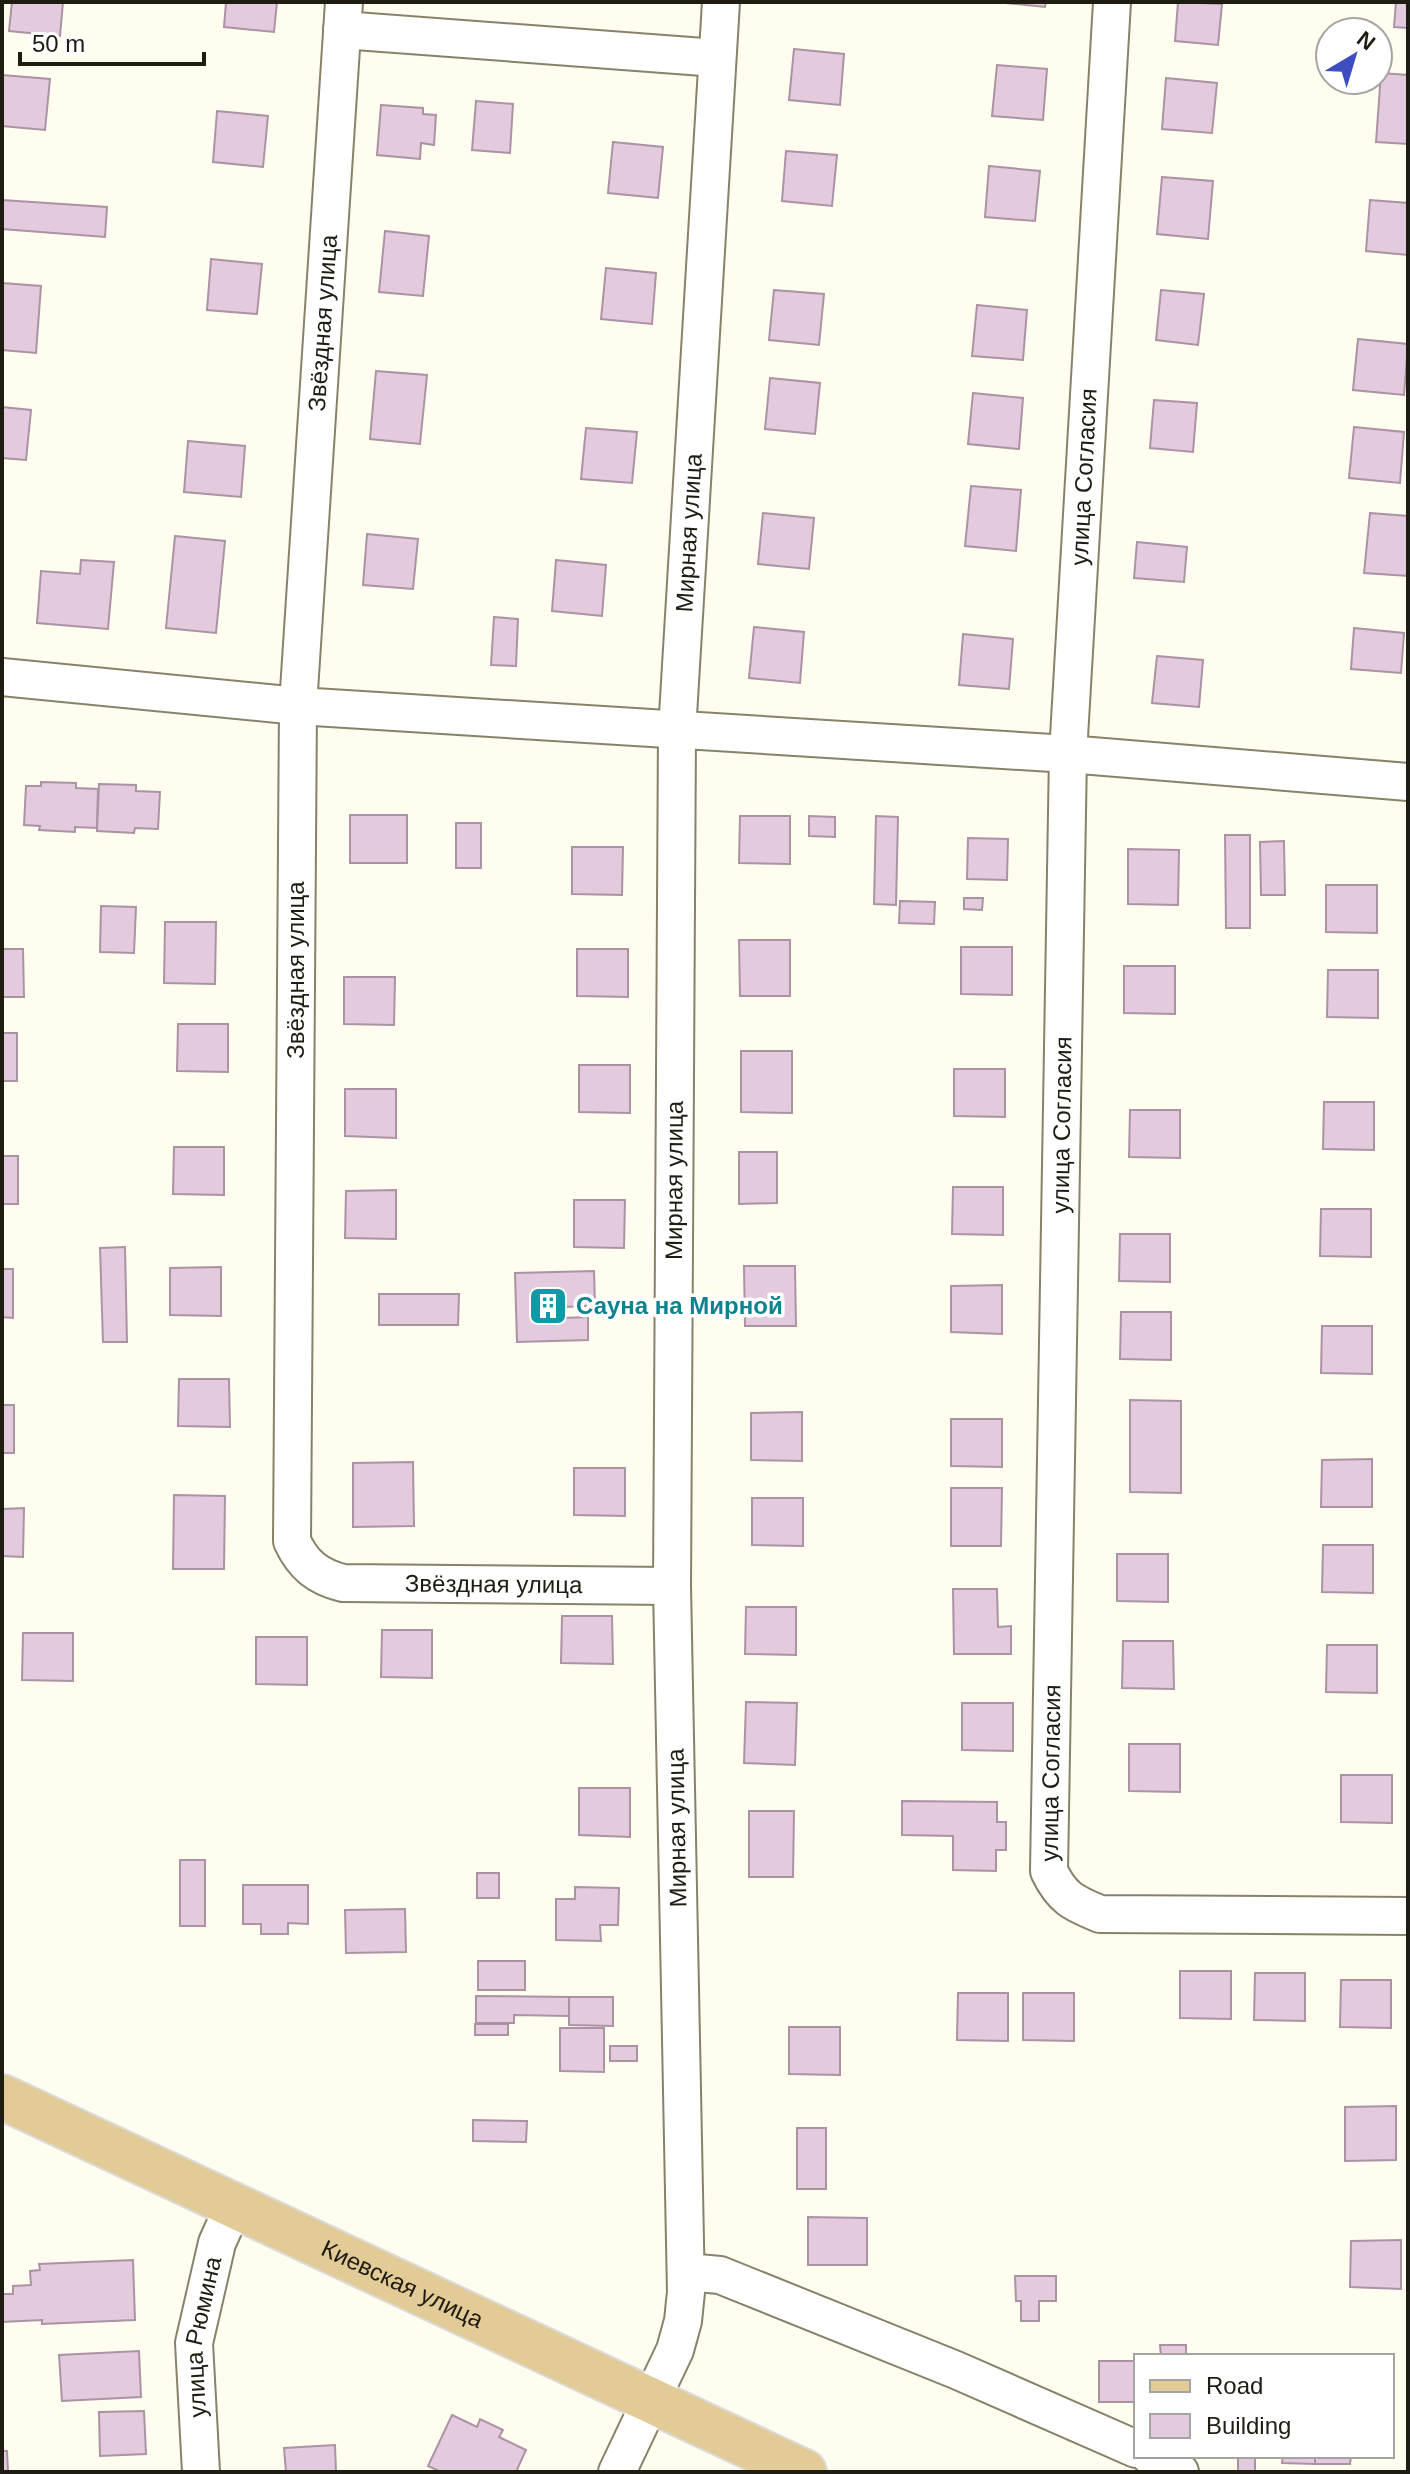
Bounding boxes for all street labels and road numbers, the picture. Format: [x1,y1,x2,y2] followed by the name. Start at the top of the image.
[303,233,342,412] street label: Звёздная улица
[1065,388,1102,566] street label: улица Согласия
[670,452,707,613] street label: Мирная улица
[282,881,309,1059] street label: Звёздная улица
[1046,1036,1077,1214] street label: улица Согласия
[660,1100,688,1260] street label: Мирная улица
[405,1570,583,1598] street label: Звёздная улица
[1035,1684,1066,1862] street label: улица Согласия
[662,1748,691,1908] street label: Мирная улица
[317,2234,488,2333] street label: Киевская улица
[180,2253,227,2418] street label: улица Рюмина

